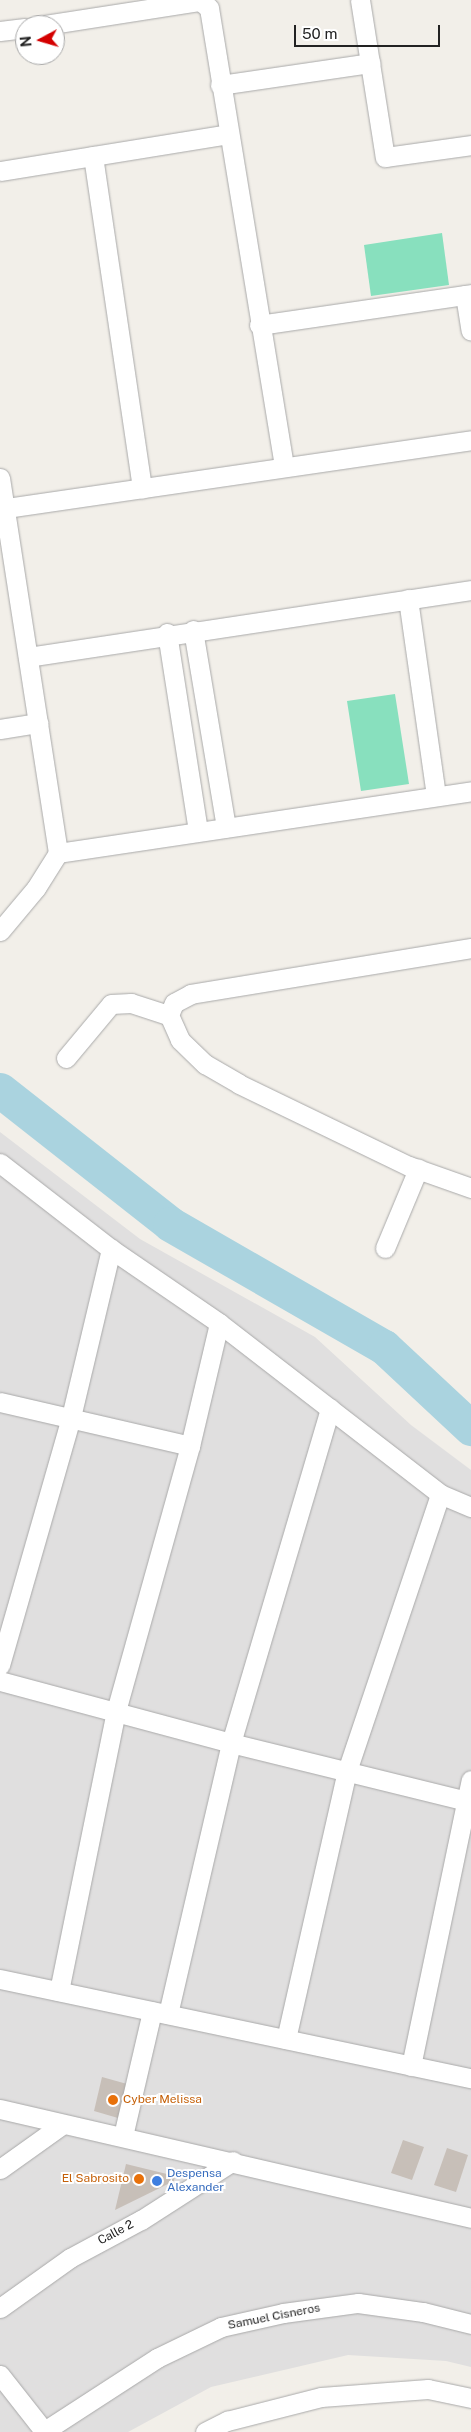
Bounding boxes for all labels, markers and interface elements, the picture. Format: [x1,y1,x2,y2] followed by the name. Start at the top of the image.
[15,15,65,65] north arrow
[296,15,442,47] scale bar
[302,25,337,42] text: 50 m
[18,35,35,48] text: N
[123,2093,202,2107] place label: Cyber Melissa
[107,2094,119,2106] marker: Cyber Melissa
[167,2167,224,2195] place label: Despensa Alexander
[62,2172,129,2186] place label: El Sabrosito
[133,2173,145,2185] marker: El Sabrosito
[151,2175,163,2187] marker: Despensa Alexander
[96,2218,136,2248] street label: Calle 2
[227,2301,321,2333] street label: Samuel Cisneros

